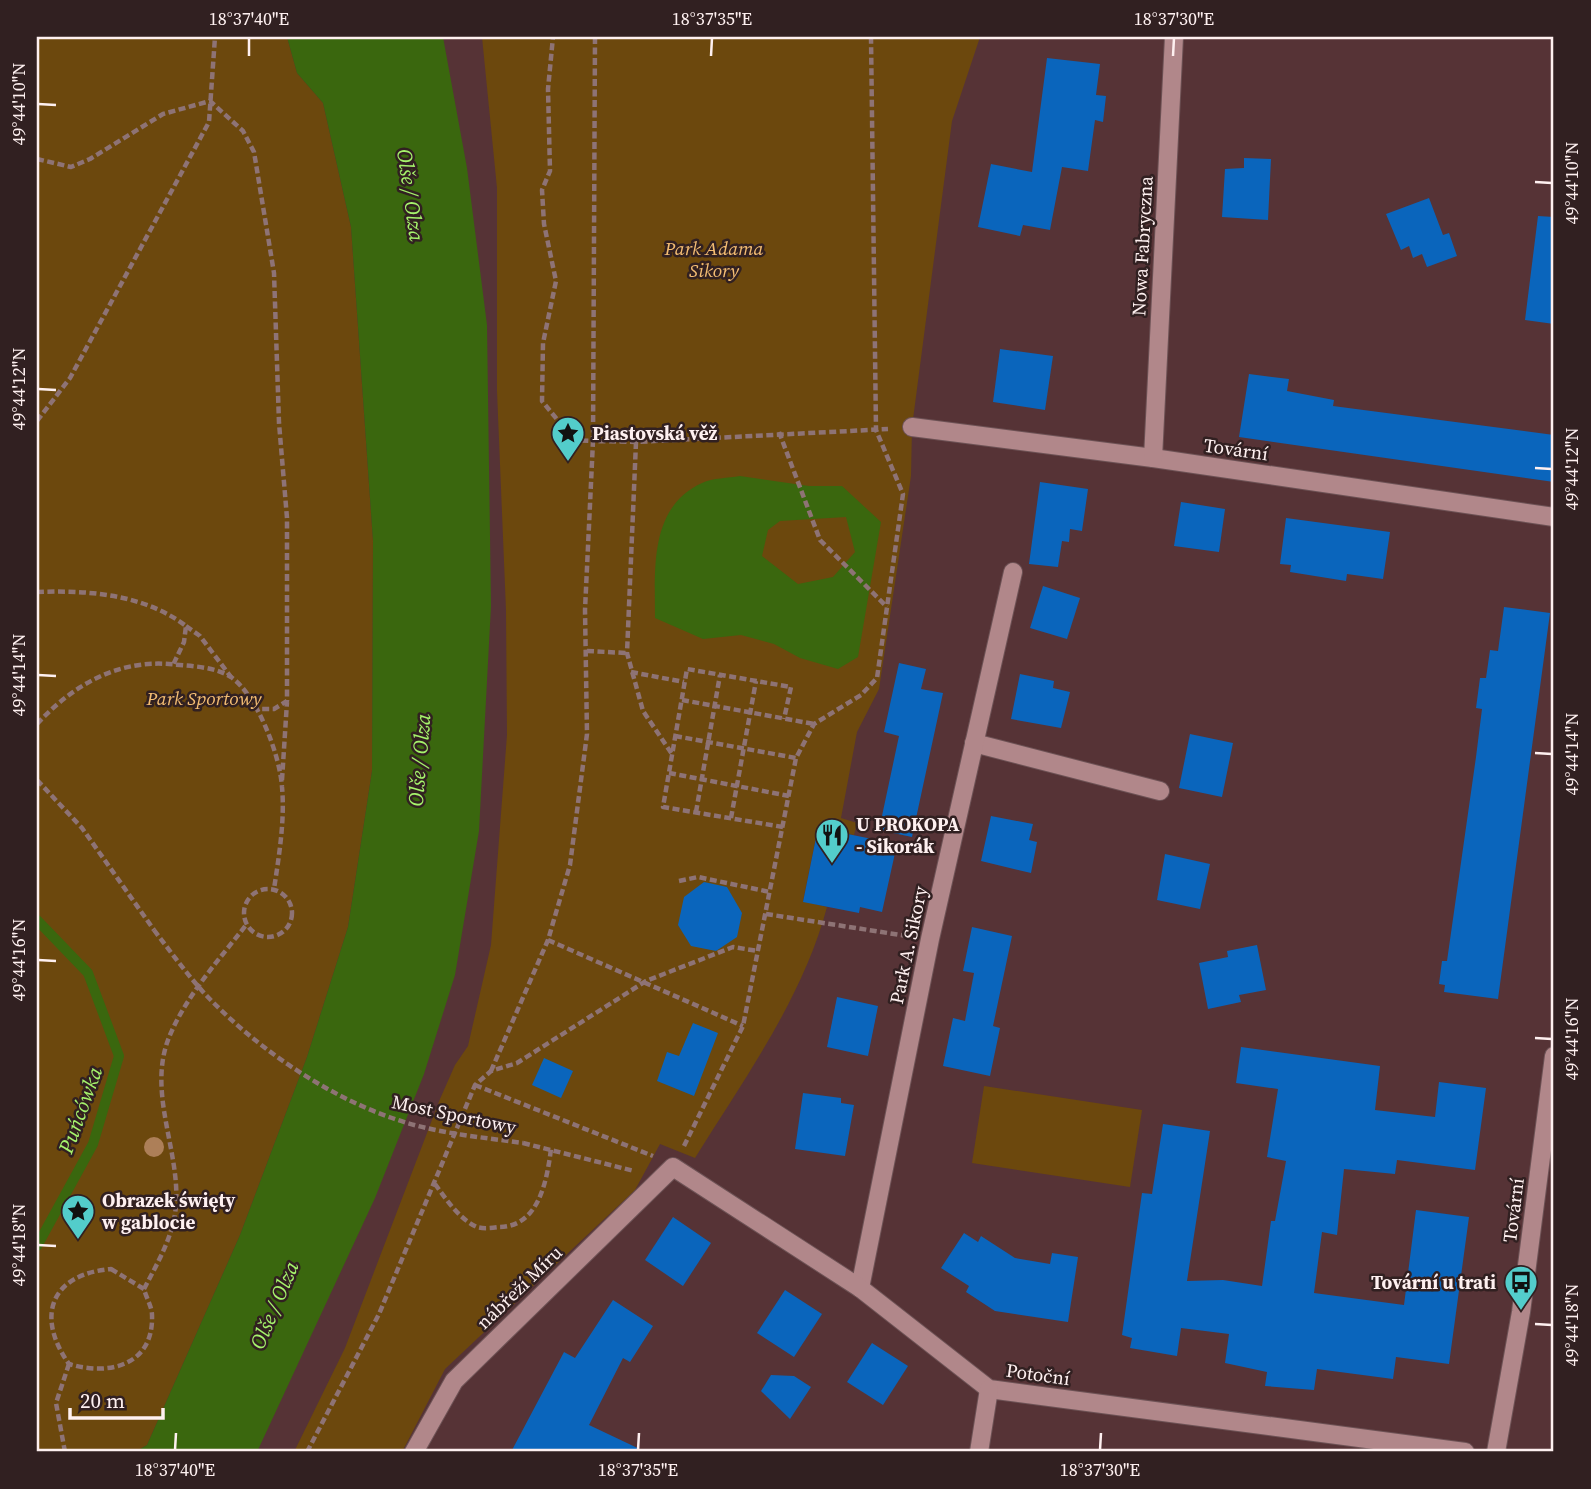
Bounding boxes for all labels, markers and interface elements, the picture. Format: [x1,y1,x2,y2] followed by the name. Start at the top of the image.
[209,6,289,31] text: 18°37'40"E
[672,6,752,31] text: 18°37'35"E
[1134,6,1214,31] text: 18°37'30"E
[6,63,31,145] text: 49°44'10"N
[1559,142,1584,224] text: 49°44'10"N
[390,147,432,243] water label: Olše / Olza
[1125,175,1159,317] street label: Nowa Fabryczna
[663,235,764,283] park label: Park Adama Sikory
[6,348,31,430] text: 49°44'12"N
[549,414,587,463] place icon: Piastovská věž
[592,420,718,446] place label: Piastovská věž
[1559,428,1584,510] text: 49°44'12"N
[1202,432,1270,466] street label: Tovární
[6,634,31,716] text: 49°44'14"N
[145,685,262,711] park label: Park Sportowy
[401,712,437,808] water label: Olše / Olza
[1559,713,1584,795] text: 49°44'14"N
[856,811,960,859] place label: U PROKOPA - Sikorák
[813,816,851,865] restaurant icon: U PROKOPA - Sikorák
[883,883,933,1006] street label: Park A. Sikory
[6,919,31,1001] text: 49°44'16"N
[1559,998,1584,1080] text: 49°44'16"N
[51,1063,109,1158] water label: Puńcówka
[389,1088,519,1140] street label: Most Sportowy
[1496,1176,1530,1244] street label: Tovární
[101,1187,236,1235] place label: Obrazek święty w gablocie
[59,1192,97,1241] place icon: Obrazek święty w gablocie
[6,1204,31,1286] text: 49°44'18"N
[470,1239,568,1335] street label: nábřeží Míru
[243,1257,305,1353] water label: Olše / Olza
[1502,1263,1540,1312] bus stop icon: Tovární u trati
[1371,1269,1496,1295] place label: Tovární u trati
[1559,1284,1584,1366] text: 49°44'18"N
[1004,1357,1072,1391] street label: Potoční
[70,1377,163,1421] scale bar
[80,1386,125,1415] text: 20 m
[135,1457,215,1482] text: 18°37'40"E
[598,1457,678,1482] text: 18°37'35"E
[1060,1457,1140,1482] text: 18°37'30"E

